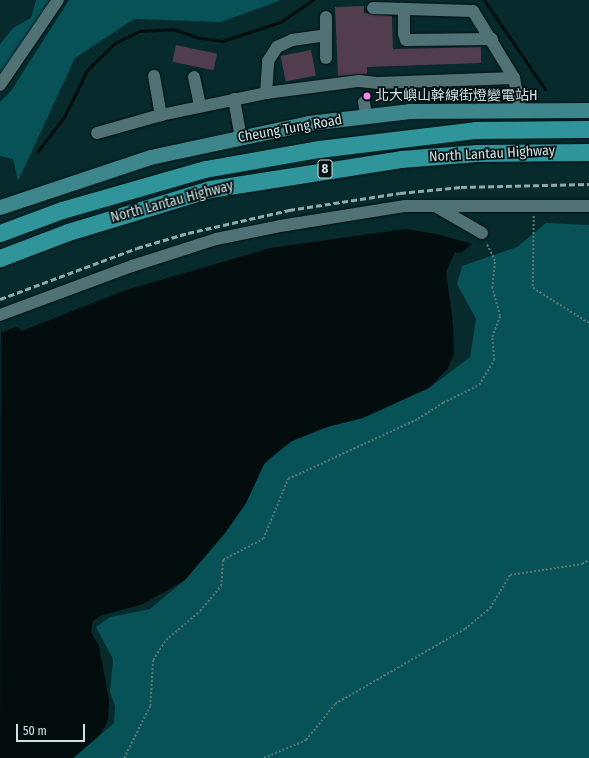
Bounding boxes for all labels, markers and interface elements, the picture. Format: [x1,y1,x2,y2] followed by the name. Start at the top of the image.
[375,88,537,104] place label: 北大嶼山幹線街燈變電站H
[362,91,372,101] marker: 北大嶼山幹線街燈變電站H
[237,112,343,146] street label: Cheung Tung Road
[429,142,555,166] street label: North Lantau Highway
[317,158,333,180] road number: 8
[109,178,235,226] street label: North Lantau Highway
[18,716,87,742] scale bar
[23,724,47,738] text: 50 m

